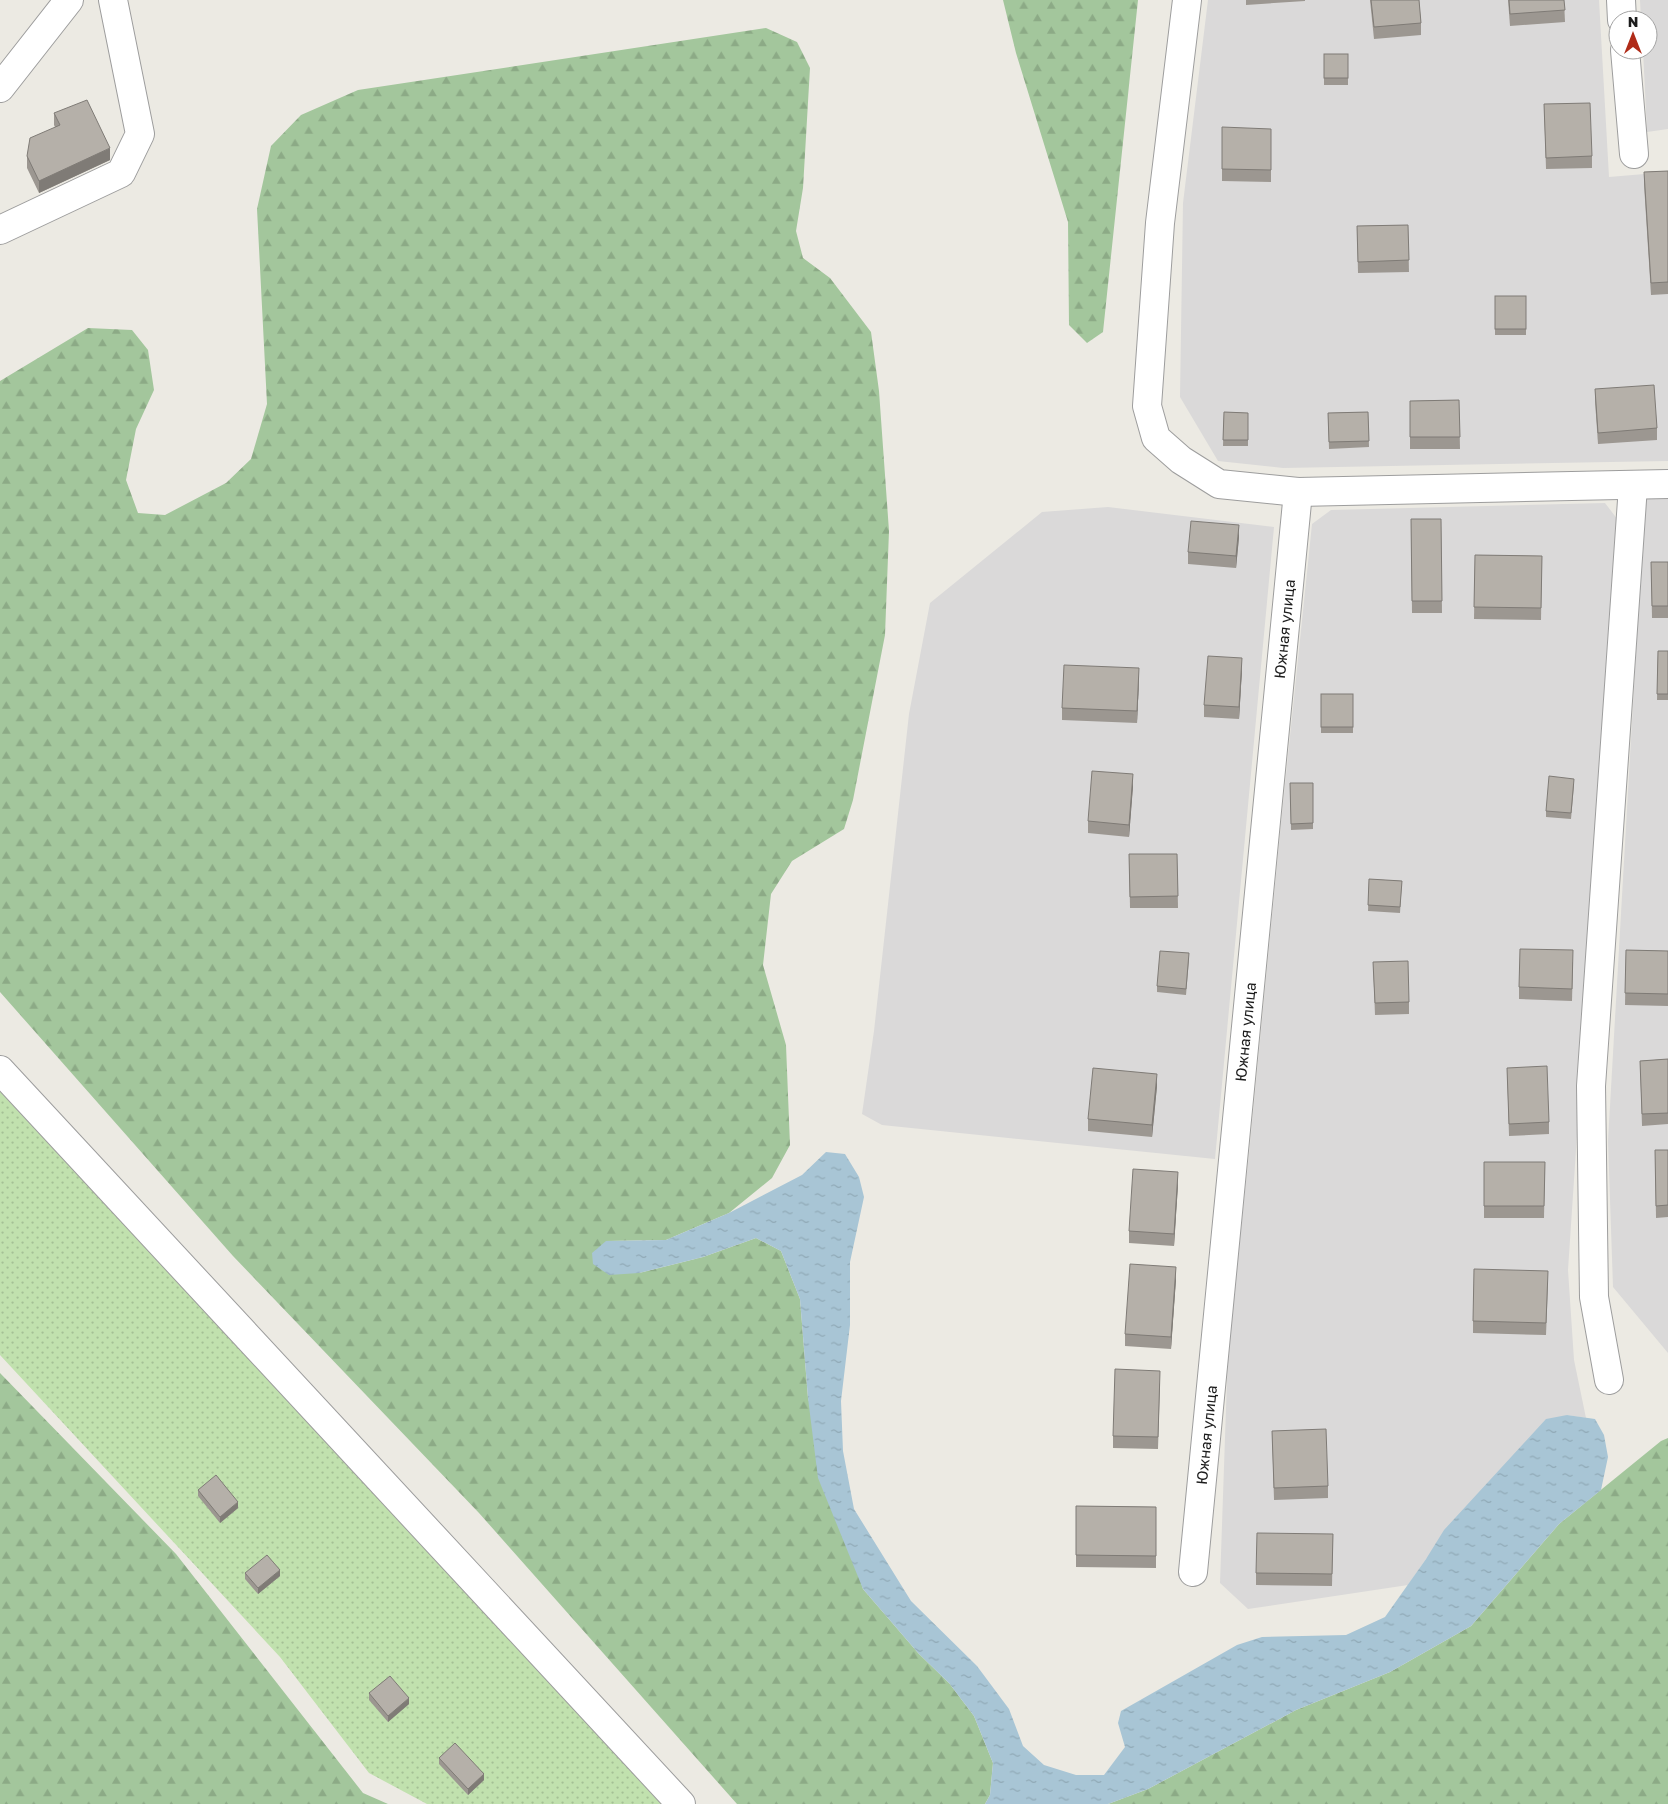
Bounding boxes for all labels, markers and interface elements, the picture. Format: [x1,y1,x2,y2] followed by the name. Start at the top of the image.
[1608,10,1658,60] north arrow
[1628,13,1638,30] text: N
[1270,578,1298,680] street label: Южная улица
[1231,981,1259,1083] street label: Южная улица
[1192,1384,1220,1486] street label: Южная улица

